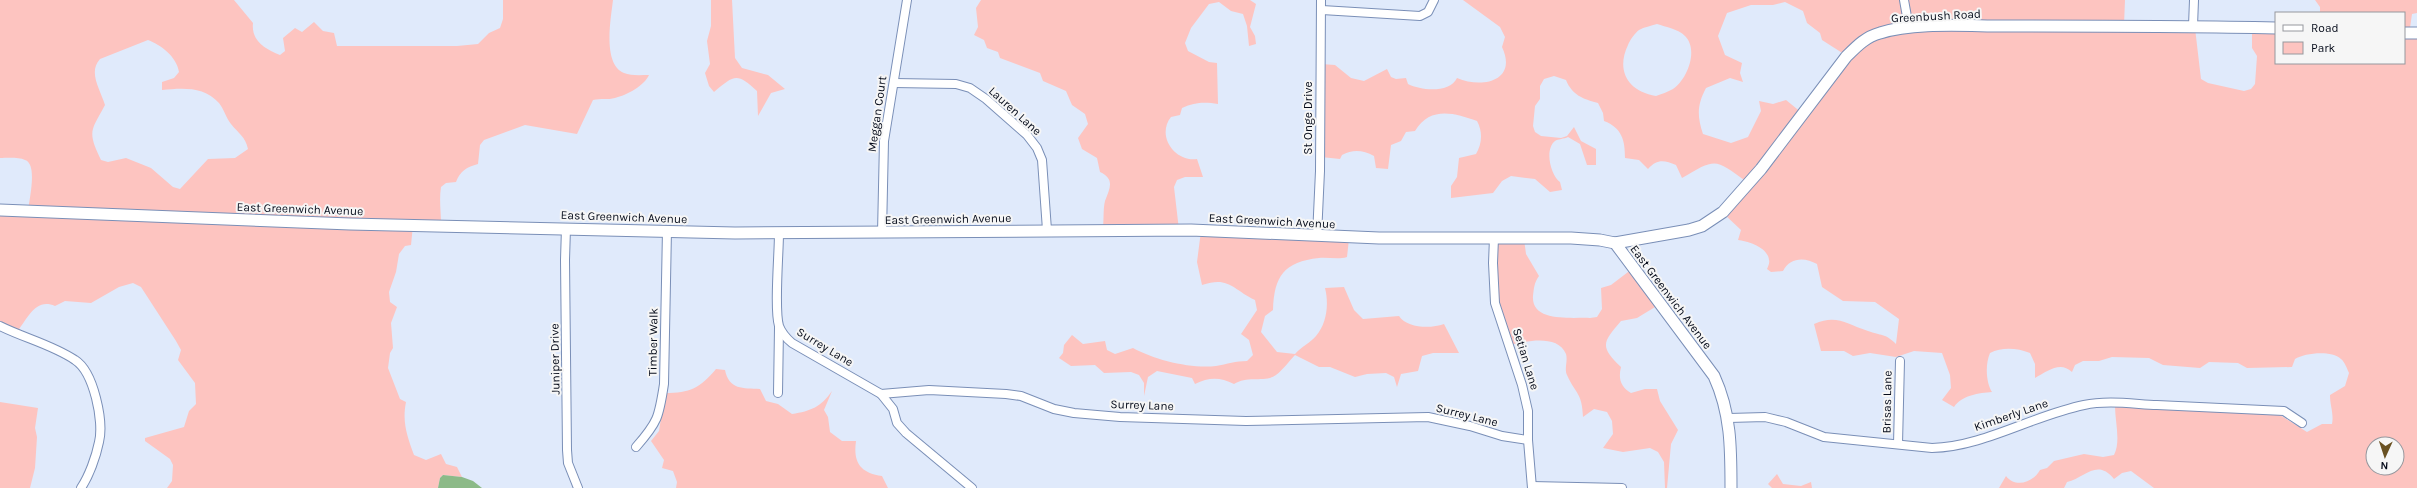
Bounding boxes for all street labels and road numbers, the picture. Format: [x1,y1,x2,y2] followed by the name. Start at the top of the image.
[1891,7,1981,25] street label: Greenbush Road
[865,75,889,153] street label: Meggan Court
[1301,81,1315,155] street label: St Onge Drive
[986,84,1044,138] street label: Lauren Lane
[236,200,364,218] street label: East Greenwich Avenue
[560,208,688,226] street label: East Greenwich Avenue
[885,211,1011,227] street label: East Greenwich Avenue
[1208,211,1336,231] street label: East Greenwich Avenue
[1627,242,1715,352] street label: East Greenwich Avenue
[645,307,661,376] street label: Timber Walk
[547,323,563,395] street label: Juniper Drive
[794,325,856,369] street label: Surrey Lane
[1510,326,1542,392] street label: Setian Lane
[1879,370,1895,434] street label: Brisas Lane
[1972,396,2050,434] street label: Kimberly Lane
[1110,397,1174,413] street label: Surrey Lane
[1435,401,1499,429] street label: Surrey Lane

